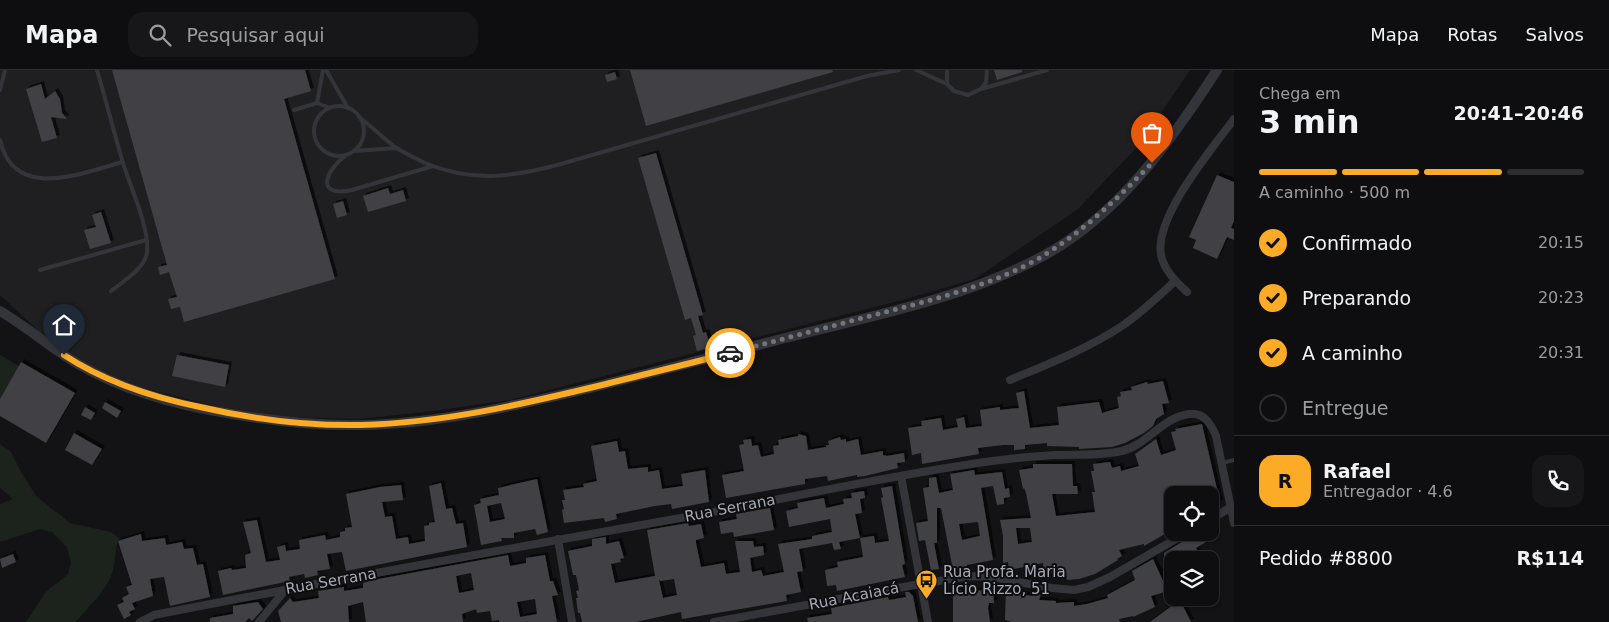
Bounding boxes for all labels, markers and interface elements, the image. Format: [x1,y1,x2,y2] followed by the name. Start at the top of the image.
[128,12,478,57] search box
[25,21,98,49] text: Mapa
[146,21,174,49] icon: search
[186,24,325,46] text: Pesquisar aqui
[1370,24,1419,45] text: Mapa
[1447,24,1498,45] text: Rotas
[1526,24,1584,45] text: Salvos
[1259,84,1341,103] text: Chega em
[1454,102,1584,124] text: 20:41–20:46
[1259,103,1360,141] text: 3 min
[1131,112,1173,163] pin
[1138,119,1166,147] icon: bag
[1259,183,1410,202] text: A caminho · 500 m
[1259,229,1287,257] icon: check
[1302,232,1412,254] text: Confirmado
[1538,233,1584,252] text: 20:15
[1259,284,1287,312] icon: check
[1302,287,1411,309] text: Preparando
[1538,288,1584,307] text: 20:23
[43,304,85,355] pin
[50,311,78,339] icon: home
[705,328,755,378] courier
[716,339,744,367] icon: car
[1259,339,1287,367] icon: check
[1302,342,1403,364] text: A caminho
[1538,343,1584,362] text: 20:31
[1302,397,1388,419] text: Entregue
[1532,455,1584,507] button: phone
[1323,460,1391,482] text: Rafael
[1278,470,1292,492] text: R
[1323,482,1453,501] text: Entregador · 4.6
[1164,486,1219,606] map controls
[1164,486,1219,541] button: locate
[683,490,777,526] street label: Rua Serrana
[1259,547,1393,569] text: Pedido #8800
[1516,547,1584,569] text: R$114
[1164,551,1219,606] button: layers
[943,563,1066,598] place label: Rua Profa. Maria Lício Rizzo, 51
[284,564,378,598] street label: Rua Serrana
[915,569,939,600] bus stop icon: Rua Profa. Maria Lício Rizzo, 51
[807,578,901,614] street label: Rua Acaiacá

